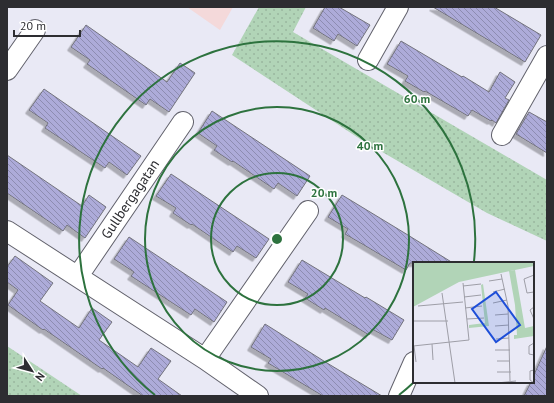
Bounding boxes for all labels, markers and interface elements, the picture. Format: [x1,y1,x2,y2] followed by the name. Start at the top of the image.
[14,12,80,38] scale bar
[20,18,46,33] text: 20 m
[404,91,430,106] text: 60 m
[357,138,383,153] text: 40 m
[97,156,163,242] street label: Gullbergagatan
[311,185,337,200] text: 20 m
[270,232,284,246] centre of rings
[413,262,534,383] inset map
[12,351,52,391] north arrow
[32,370,48,384] text: N

